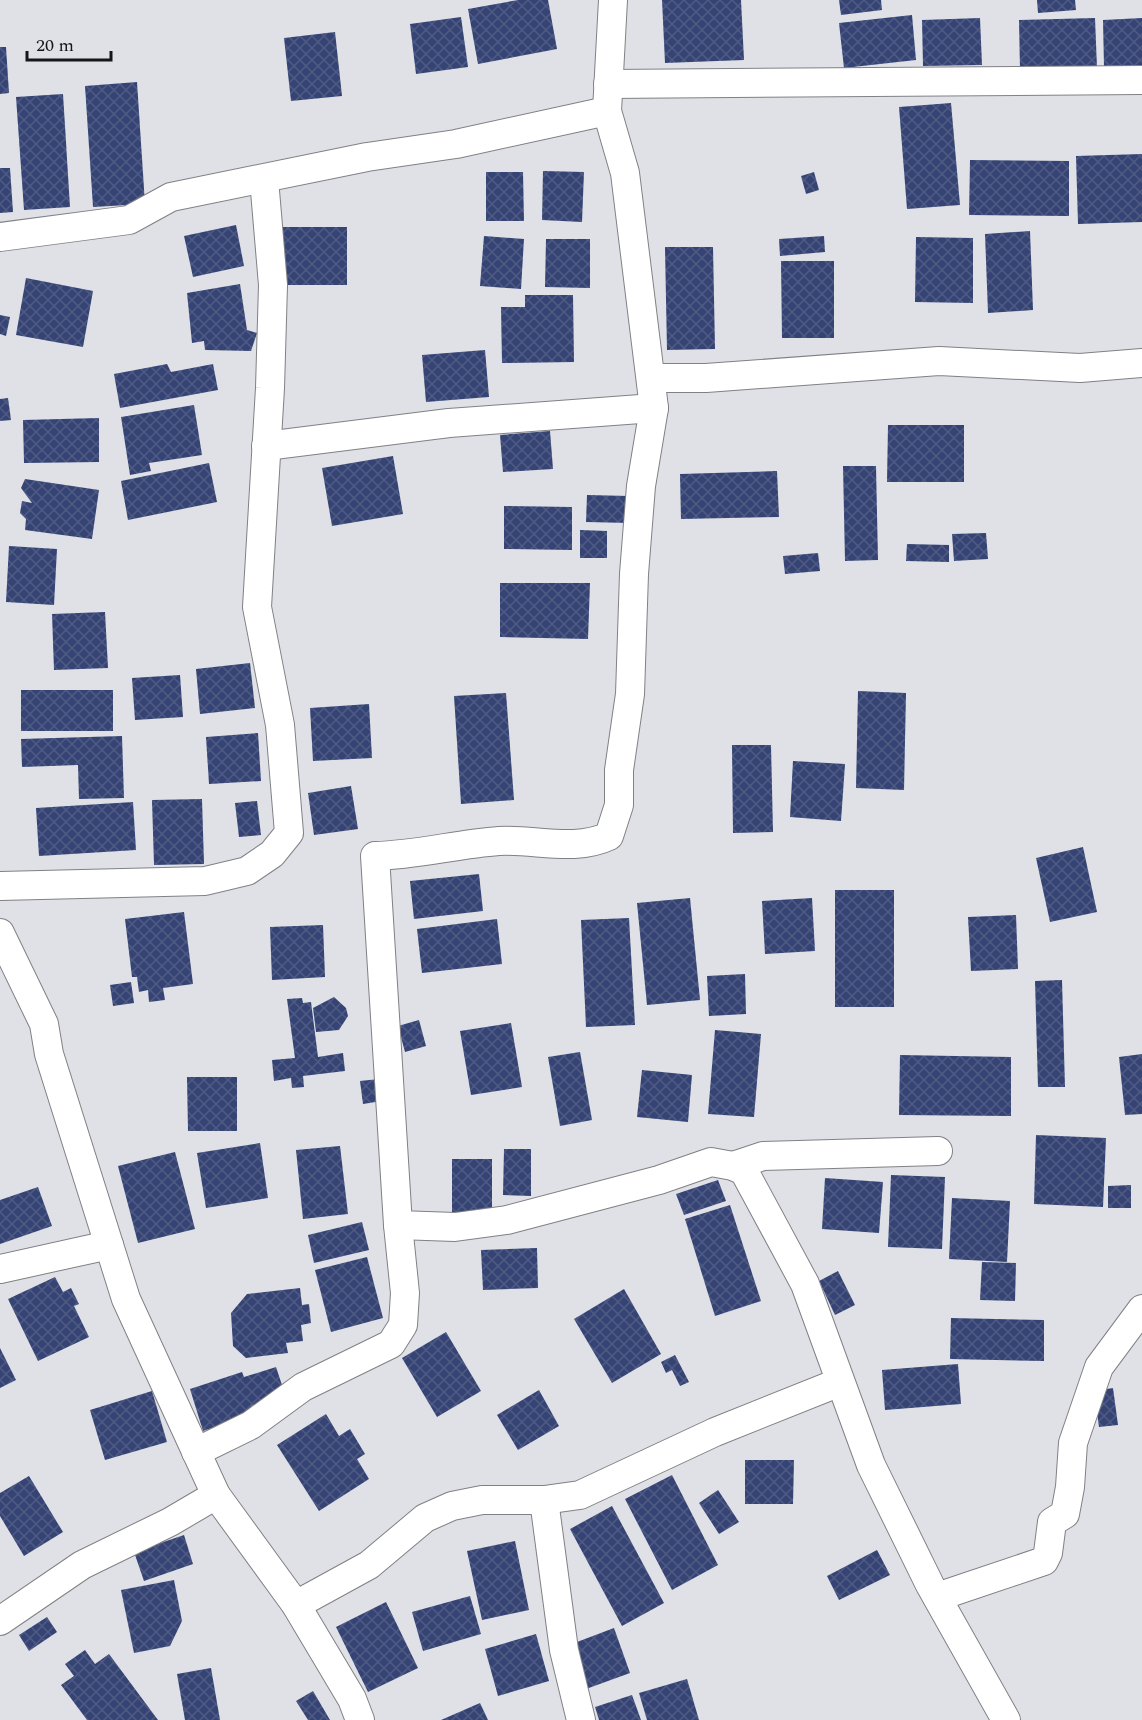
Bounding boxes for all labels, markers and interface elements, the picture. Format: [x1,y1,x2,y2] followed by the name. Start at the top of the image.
[27,24,111,62] scale bar
[36,32,74,59] text: 20 m

